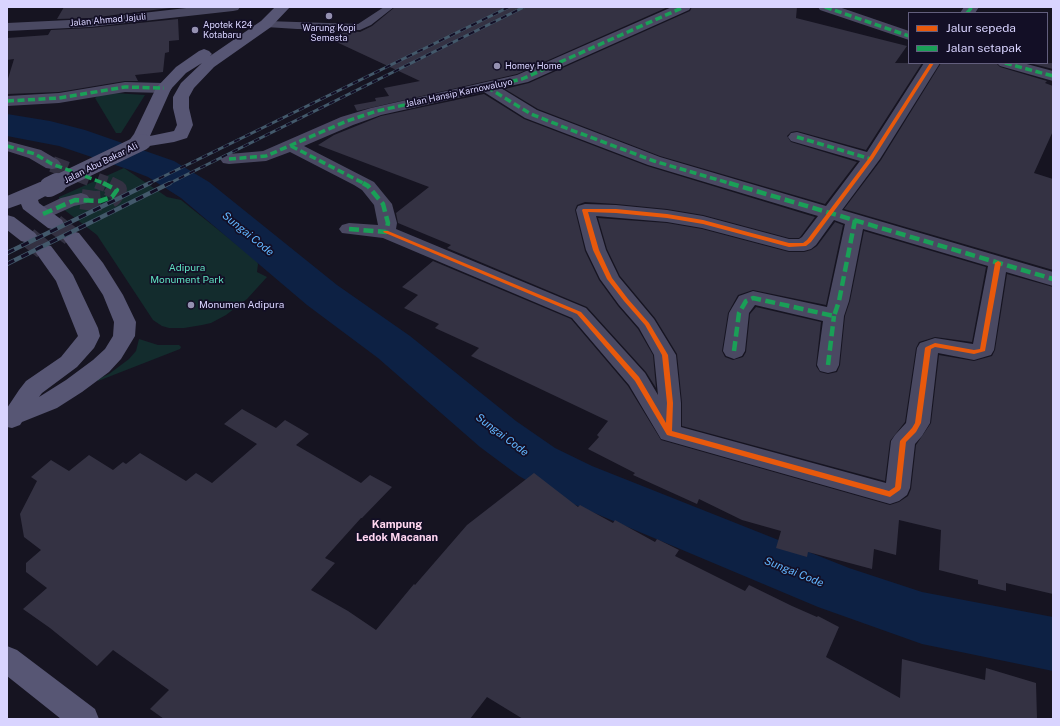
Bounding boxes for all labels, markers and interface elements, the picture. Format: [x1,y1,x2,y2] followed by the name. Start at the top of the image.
[69,11,147,29] street label: Jalan Ahmad Jajuli
[324,11,334,21] marker: Warung Kopi Semesta
[908,12,1048,64] legend
[203,20,253,41] place label: Apotek K24 Kotabaru
[946,21,1016,35] text: Jalur sepeda
[302,23,356,44] place label: Warung Kopi Semesta
[190,25,200,35] marker: Apotek K24 Kotabaru
[946,41,1022,55] text: Jalan setapak
[492,61,502,71] marker: Homey Home
[505,61,562,71] place label: Homey Home
[404,76,514,110] street label: Jalan Hansip Karnowaluyo
[62,140,140,186] street label: Jalan Abu Bakar Ali
[219,209,277,259] water label: Sungai Code
[150,262,224,286] park label: Adipura Monument Park
[199,299,284,311] place label: Monumen Adipura
[186,300,196,310] marker: Monumen Adipura
[473,411,531,459] water label: Sungai Code
[356,518,438,544] district label: Kampung Ledok Macanan
[762,554,826,590] water label: Sungai Code

